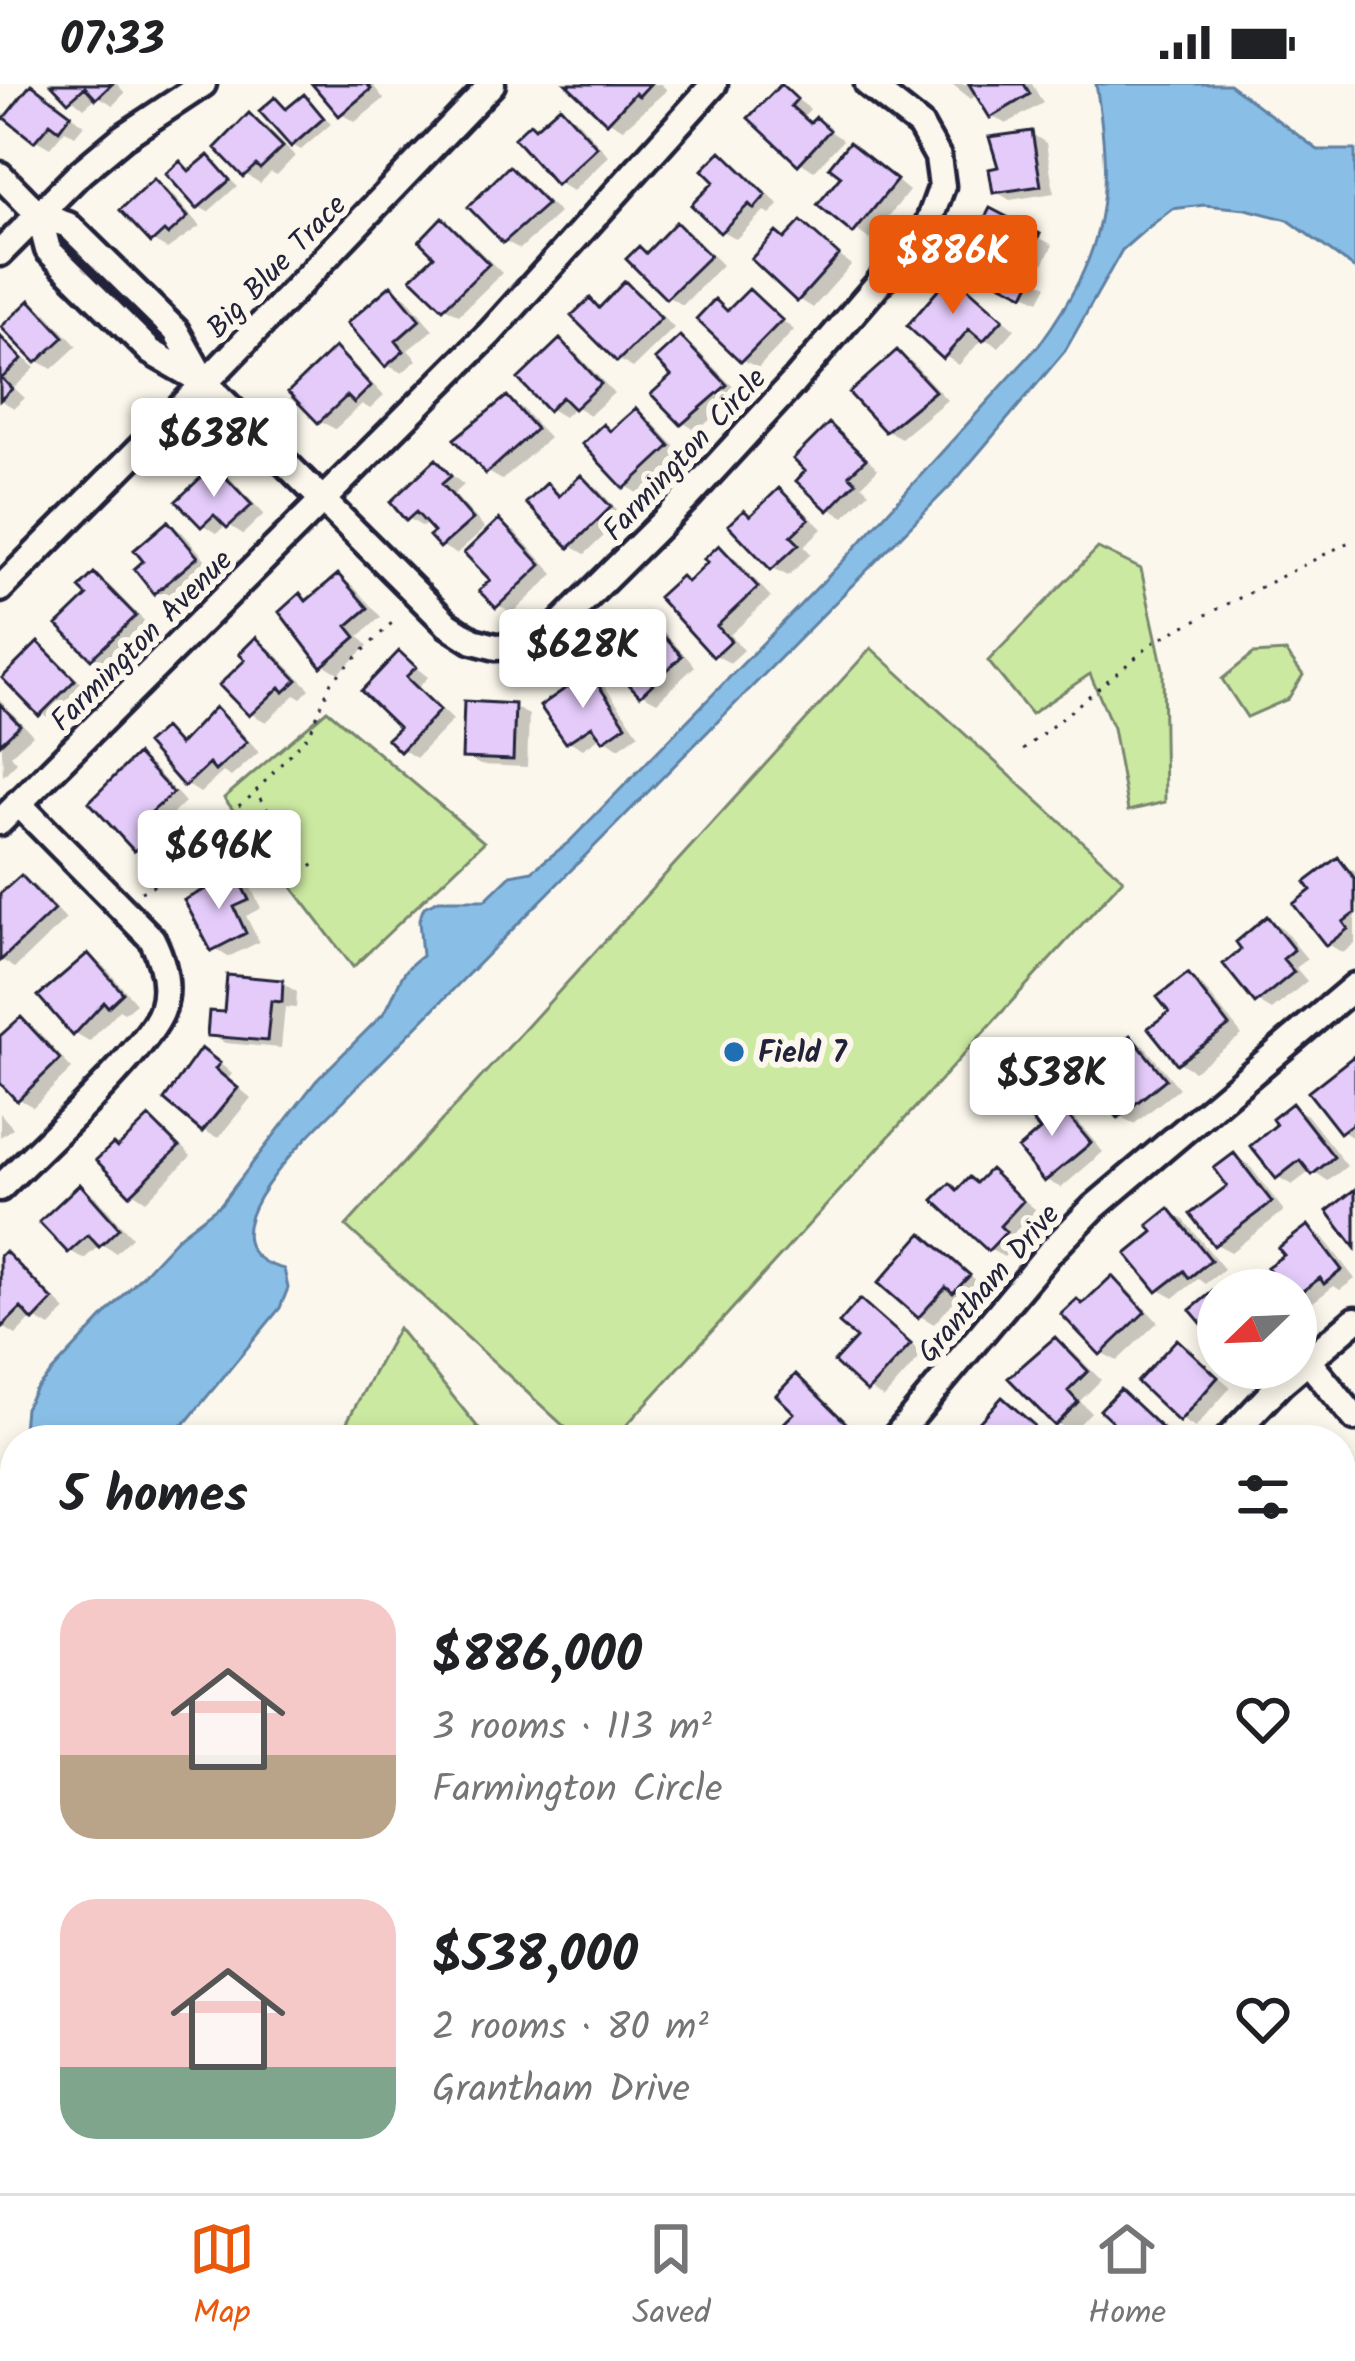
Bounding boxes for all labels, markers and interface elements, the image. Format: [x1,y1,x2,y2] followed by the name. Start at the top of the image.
[60,6,165,78] text: 07:33
[196,184,359,351] street label: Big Blue Trace
[869,215,1037,317] pin: $886K
[896,223,1010,285] text: $886K
[592,357,779,553] street label: Farmington Circle
[130,398,298,500] pin: $638K
[158,406,270,468] text: $638K
[40,539,245,744] street label: Farmington Avenue
[499,609,667,711] pin: $628K
[526,617,640,679] text: $628K
[135,810,303,912] pin: $696K
[165,818,273,880] text: $696K
[758,1030,847,1078] place label: Field 7
[968,1037,1136,1139] pin: $538K
[721,1039,747,1065] marker: Field 7
[997,1045,1107,1107] text: $538K
[906,1194,1073,1375] street label: Grantham Drive
[1197,1269,1317,1389] north arrow
[1197,1269,1317,1389] map controls
[60,1457,248,1538] text: 5 homes
[1230,1464,1296,1530] icon: filters
[432,1617,642,1698] text: $886,000
[156,1647,300,1791] icon: home
[1230,1686,1296,1752] icon: heart
[432,1698,712,1760] text: 3 rooms · 113 m²
[432,1760,722,1822] text: Farmington Circle
[432,1917,638,1998] text: $538,000
[156,1947,300,2091] icon: home
[1230,1986,1296,2052] icon: heart
[432,1998,708,2060] text: 2 rooms · 80 m²
[432,2060,690,2122] text: Grantham Drive
[189,2216,255,2341] tab: Map
[632,2216,711,2341] tab: Saved
[1088,2216,1166,2341] tab: Home

